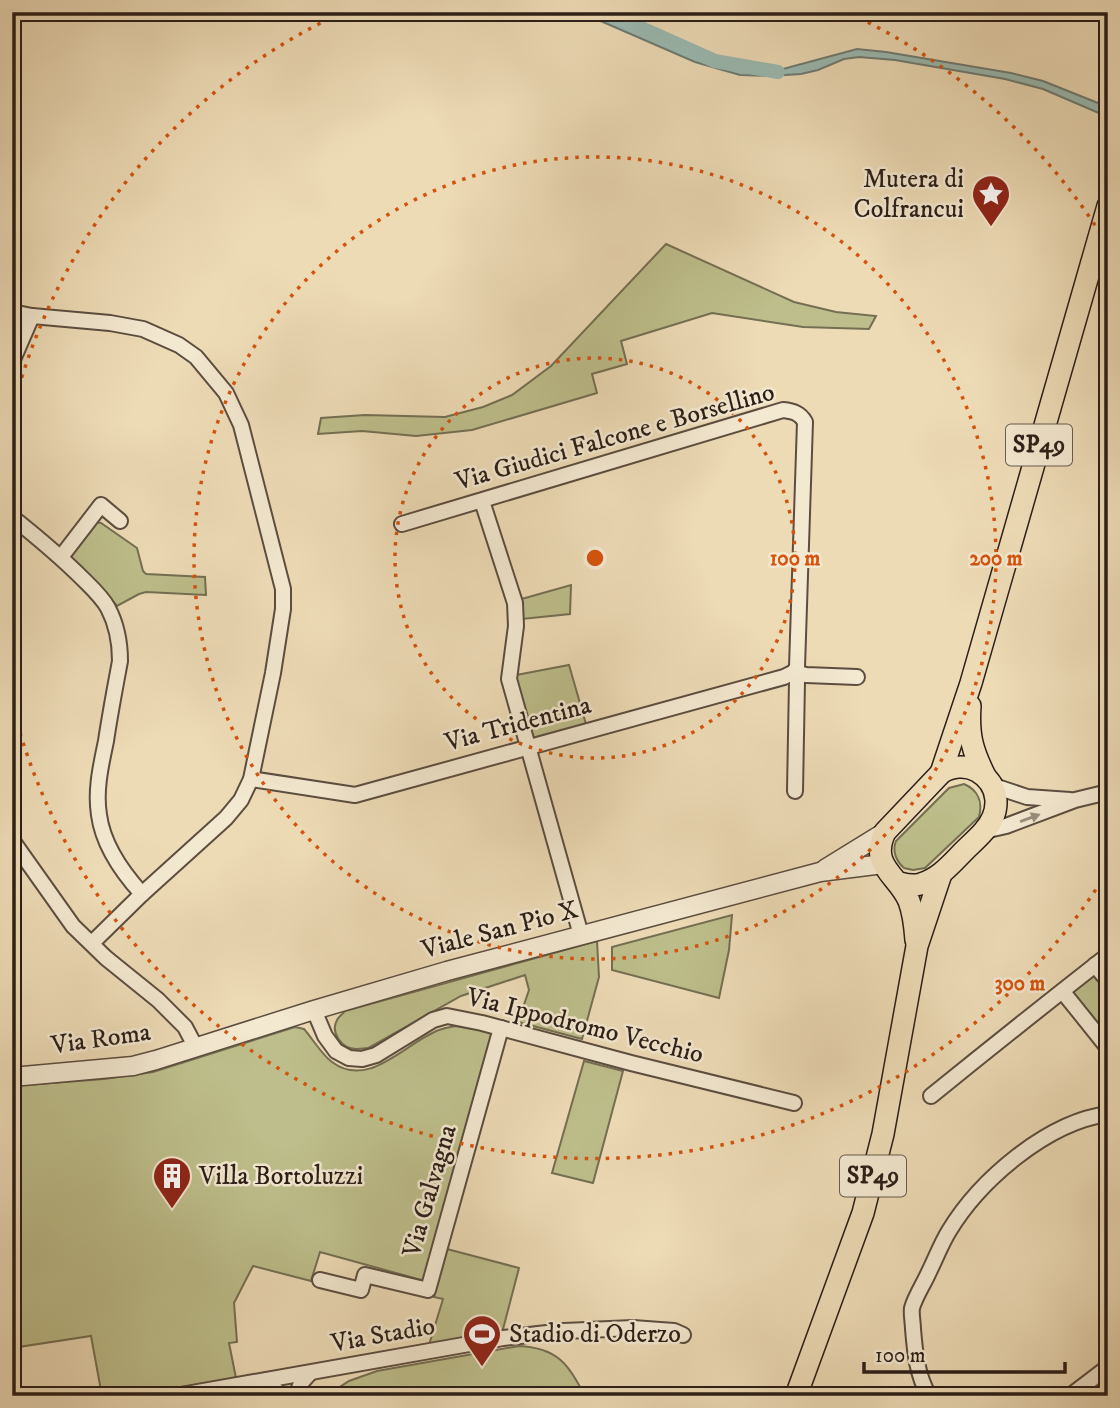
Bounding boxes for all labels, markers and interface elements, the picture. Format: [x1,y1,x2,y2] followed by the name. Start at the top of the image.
[853,163,964,226] place label: Mutera di Colfrancui
[970,173,1012,228] place icon: Mutera di Colfrancui
[451,376,778,499] street label: Via Giudici Falcone e Borsellino
[1006,424,1072,466] road number: SP49
[583,546,607,570] centre of rings
[770,546,820,572] text: 100 m
[969,546,1023,572] text: 200 m
[440,689,595,760] street label: Via Tridentina
[1020,812,1041,823] one-way arrow
[417,893,582,967] street label: Viale San Pio X
[995,971,1046,997] text: 300 m
[462,980,707,1071] street label: Via Ippodromo Vecchio
[48,1016,153,1062] street label: Via Roma
[395,1121,465,1262] street label: Via Galvagna
[151,1155,193,1210] building icon: Villa Bortoluzzi
[840,1156,906,1196] road number: SP49
[198,1160,363,1193] place label: Villa Bortoluzzi
[327,1310,438,1361] street label: Via Stadio
[461,1313,503,1368] sports icon: Stadio di Oderzo
[509,1318,681,1351] place label: Stadio di Oderzo
[864,1331,1066,1375] scale bar
[875,1343,926,1369] text: 100 m

